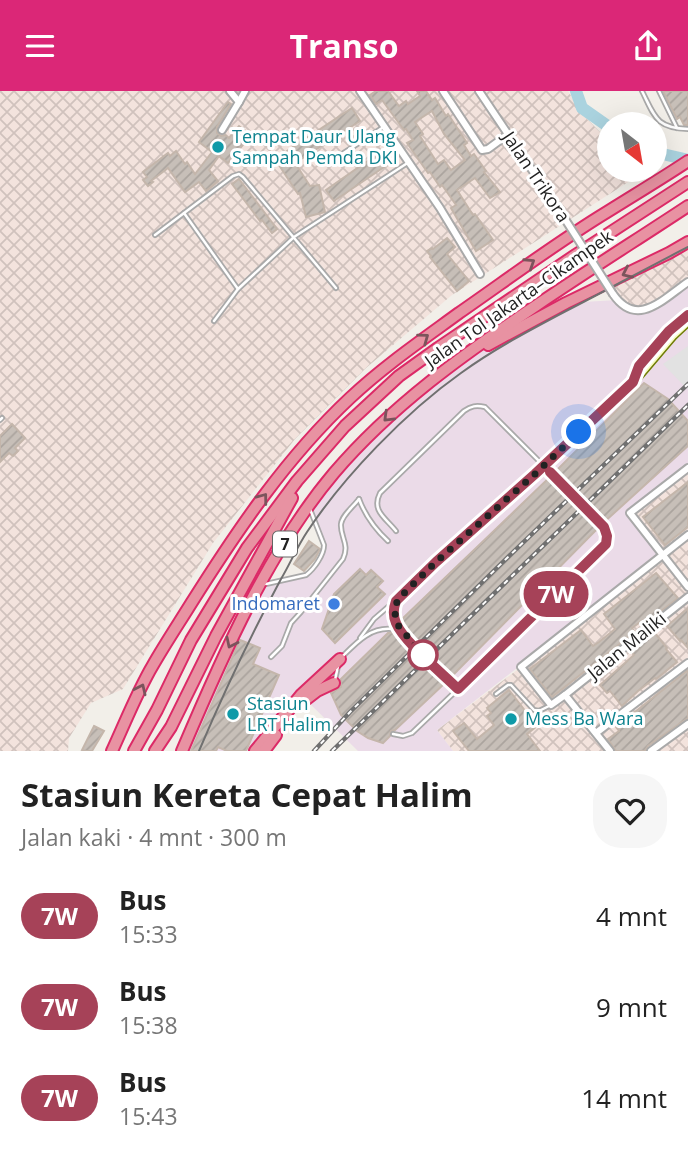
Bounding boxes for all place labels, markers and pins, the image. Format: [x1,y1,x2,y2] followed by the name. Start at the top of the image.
[232,124,398,169] place label: Tempat Daur Ulang Sampah Pemda DKI
[210,139,226,155] marker: Tempat Daur Ulang Sampah Pemda DKI
[232,591,320,615] place label: Indomaret
[326,596,342,612] marker: Indomaret
[408,640,438,670] unlabelled marker
[247,691,331,736] place label: Stasiun LRT Halim
[225,706,241,722] marker: Stasiun LRT Halim
[525,706,643,730] place label: Mess Ba Wara
[503,711,519,727] marker: Mess Ba Wara

